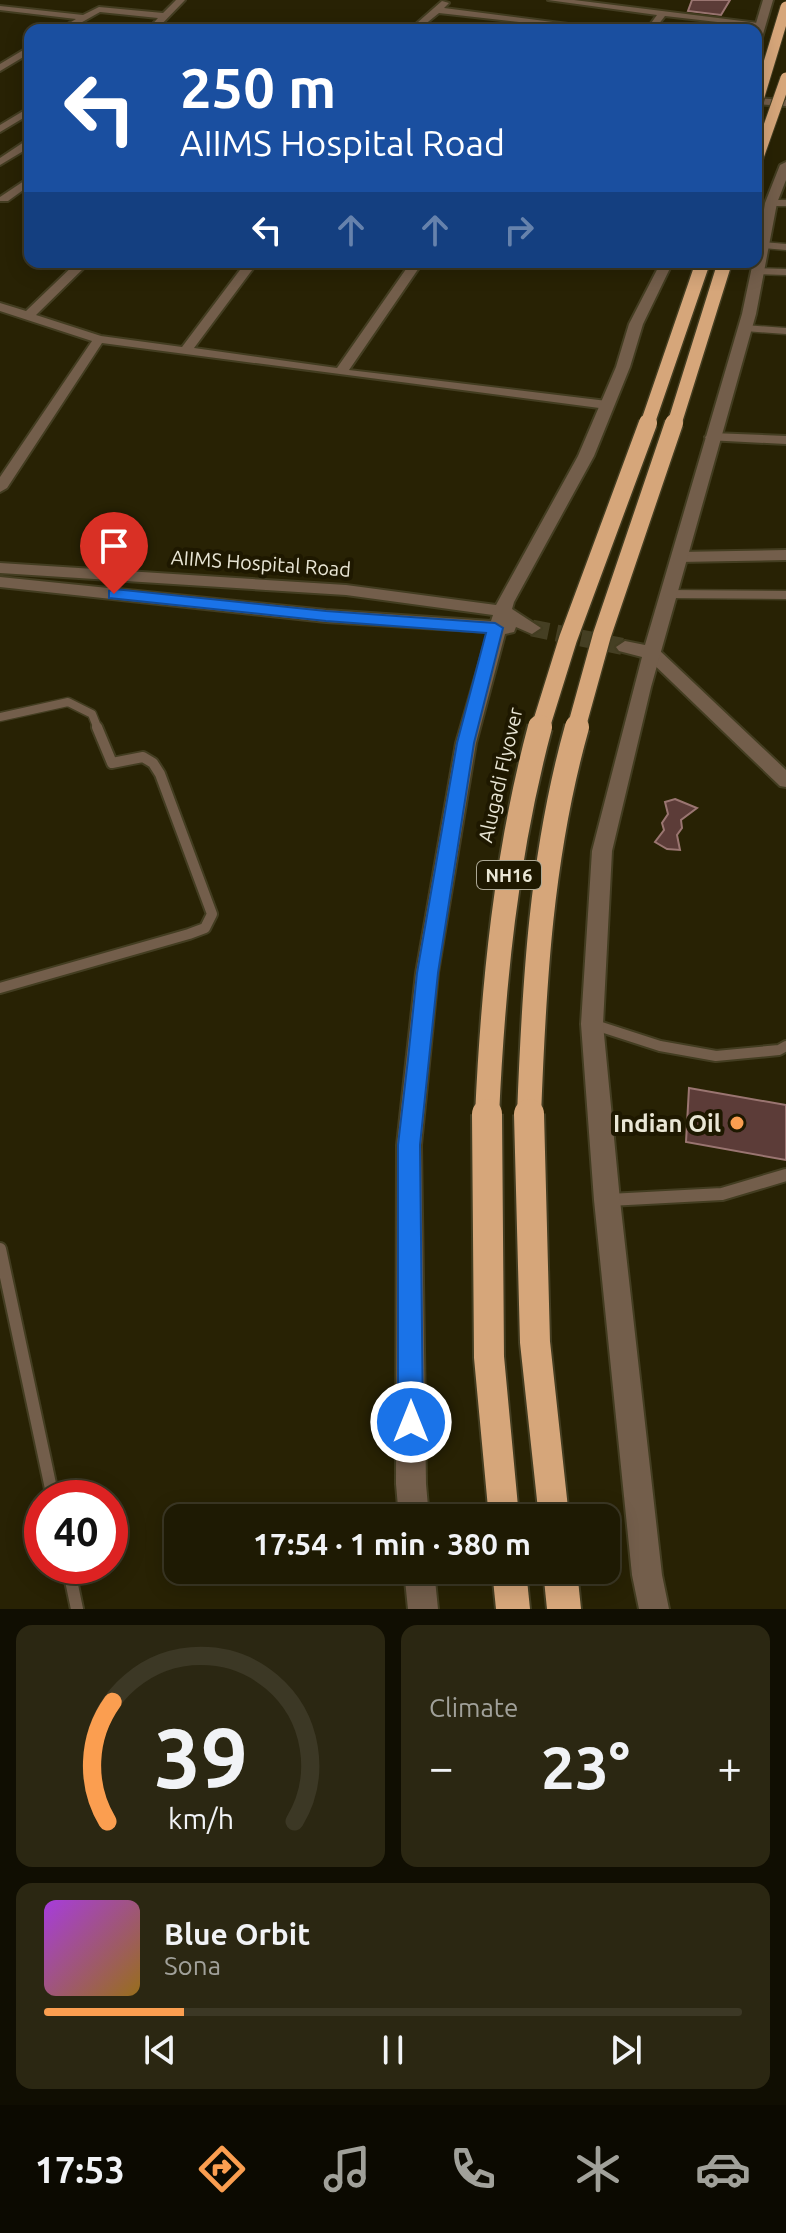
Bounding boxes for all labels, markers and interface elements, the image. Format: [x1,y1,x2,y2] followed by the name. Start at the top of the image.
[48,56,152,160] icon: left
[180,56,336,119] text: 250 m
[180,122,505,163] text: AIIMS Hospital Road
[245,208,289,252] icon: left
[329,208,373,252] icon: ahead
[413,208,457,252] icon: ahead
[497,208,541,252] icon: right
[80,512,148,594] pin
[92,524,136,568] icon: arrive
[170,545,352,581] street label: AIIMS Hospital Road
[473,705,527,845] street label: Alugadi Flyover
[477,861,541,889] road number: NH16
[613,1110,721,1137] place label: Indian Oil
[728,1114,746,1132] marker: Indian Oil
[369,1380,453,1464] position arrow
[24,1480,128,1584] speed limit sign: 40
[253,1527,531,1561] text: 17:54 · 1 min · 380 m
[429,1693,518,1722] text: Climate
[154,1710,247,1804] text: 39
[541,1733,630,1800] text: 23°
[429,1742,454,1791] text: −
[717,1742,742,1791] text: +
[168,1802,234,1834] text: km/h
[164,1917,310,1951] text: Blue Orbit
[164,1951,221,1980] text: Sona
[138,2028,182,2072] icon: previous
[371,2028,415,2072] icon: pause
[604,2028,648,2072] icon: next
[194,2141,250,2197] icon: directions
[319,2141,375,2197] icon: music
[445,2141,501,2197] icon: phone
[570,2141,626,2197] icon: climate
[695,2141,751,2197] icon: car
[35,2149,125,2190] text: 17:53

